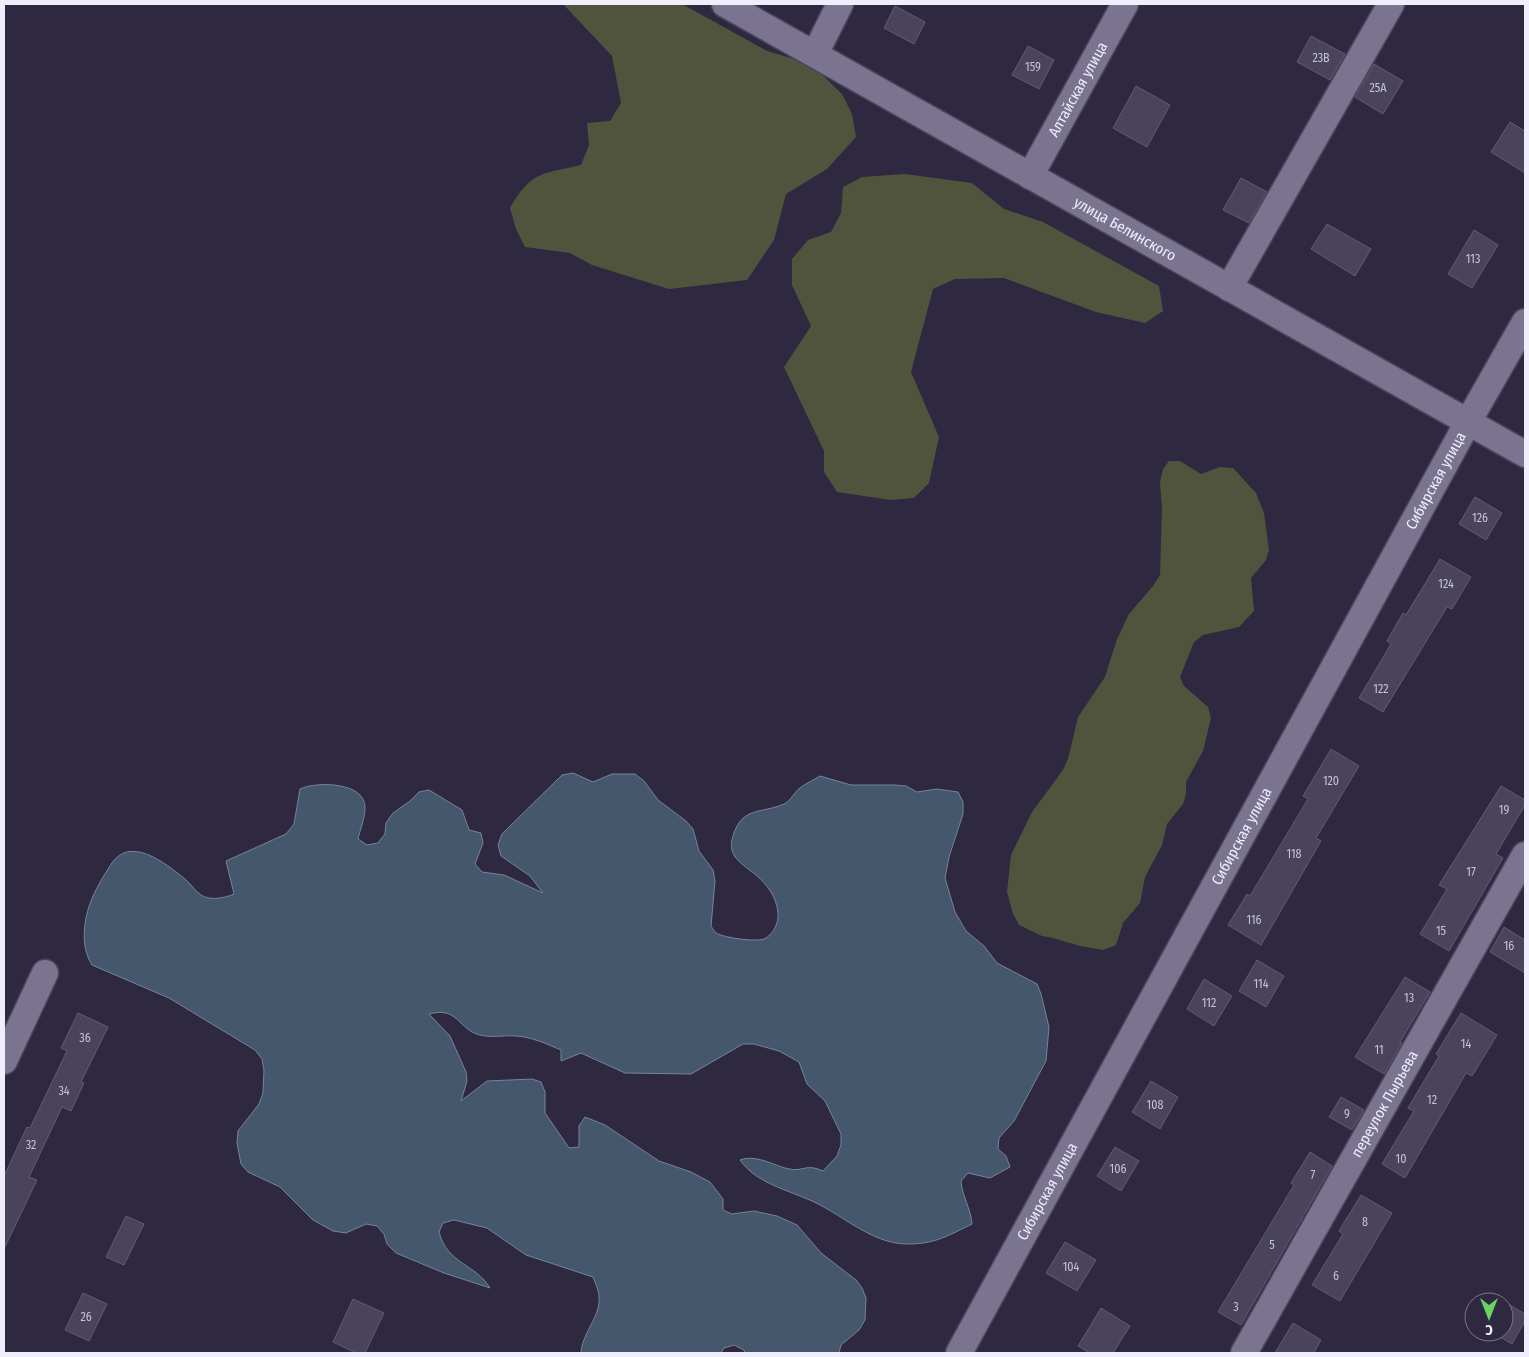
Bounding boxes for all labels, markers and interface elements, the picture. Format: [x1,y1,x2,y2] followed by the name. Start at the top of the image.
[1044,39,1111,140] street label: Алтайская улица
[1312,51,1330,65] house number: 23В
[1025,60,1041,74] house number: 159
[1369,81,1387,95] house number: 25А
[1071,193,1180,265] street label: улица Белинского
[1466,252,1480,266] house number: 113
[1402,429,1470,533] street label: Сибирская улица
[1472,511,1488,525] house number: 126
[1438,577,1454,591] house number: 124
[1373,682,1389,696] house number: 122
[1323,774,1339,788] house number: 120
[1208,784,1275,888] street label: Сибирская улица
[1499,803,1509,817] house number: 19
[1286,847,1302,861] house number: 118
[1466,865,1476,879] house number: 17
[1246,913,1262,927] house number: 116
[1436,924,1447,938] house number: 15
[1504,939,1514,953] house number: 16
[1253,977,1269,991] house number: 114
[1404,991,1414,1005] house number: 13
[1202,996,1216,1010] house number: 112
[79,1031,91,1045] house number: 36
[1461,1037,1471,1051] house number: 14
[1374,1043,1384,1057] house number: 11
[1347,1047,1422,1160] street label: переулок Пырьева
[58,1084,70,1098] house number: 34
[1427,1093,1437,1107] house number: 12
[1147,1098,1163,1112] house number: 108
[1344,1107,1350,1121] house number: 9
[26,1138,36,1152] house number: 32
[1013,1140,1081,1243] street label: Сибирская улица
[1396,1152,1406,1166] house number: 10
[1110,1162,1126,1176] house number: 106
[1311,1168,1316,1182] house number: 7
[1362,1215,1368,1229] house number: 8
[1269,1238,1275,1252] house number: 5
[1063,1260,1080,1274] house number: 104
[1333,1269,1339,1283] house number: 6
[1464,1292,1514,1342] north arrow
[1233,1300,1239,1314] house number: 3
[80,1310,92,1324] house number: 26
[1485,1321,1493,1338] text: С

